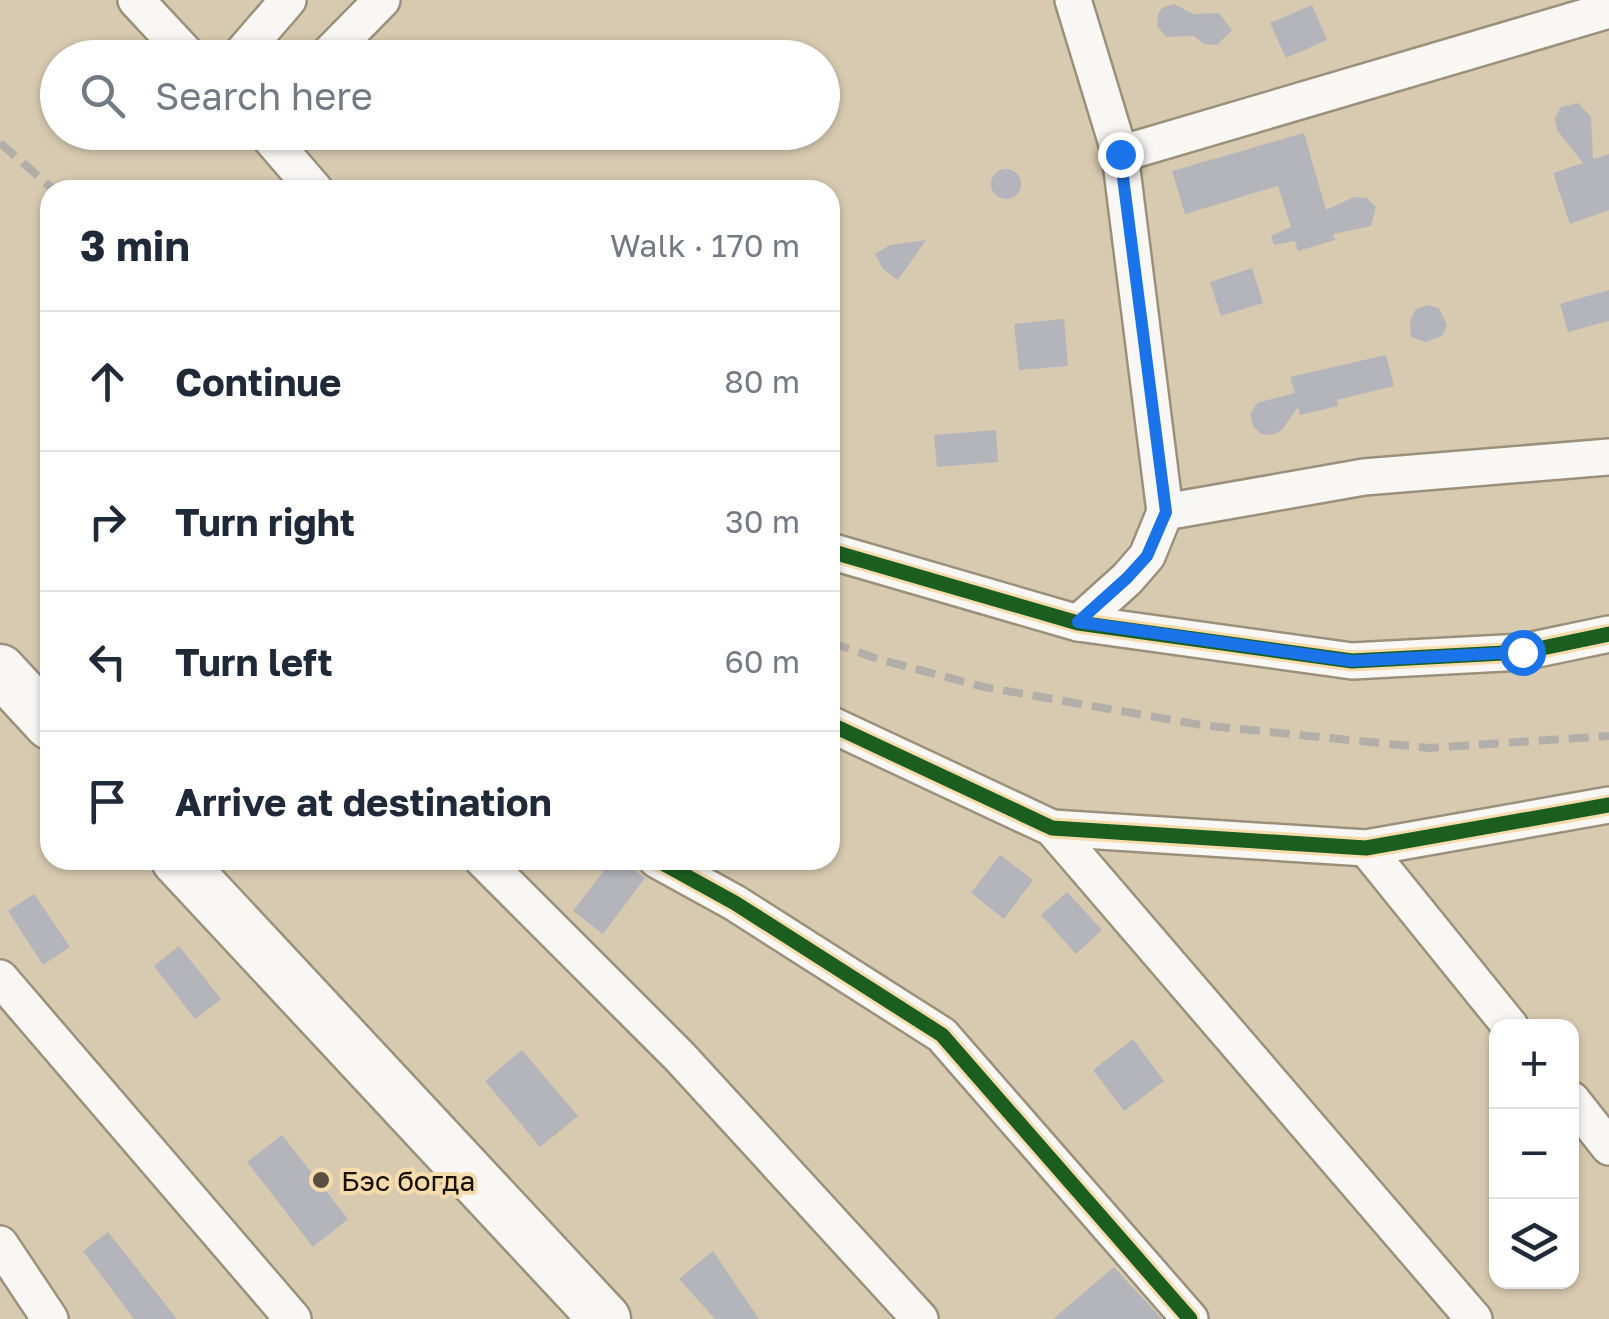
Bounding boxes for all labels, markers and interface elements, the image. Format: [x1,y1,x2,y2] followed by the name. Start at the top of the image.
[40,40,840,150] search box
[75,68,130,123] icon: search
[155,73,373,118] text: Search here
[1098,132,1144,178] route end
[80,220,190,270] text: 3 min
[610,226,800,264] text: Walk · 170 m
[80,354,135,409] icon: ahead
[175,359,341,404] text: Continue
[724,362,800,400] text: 80 m
[80,494,135,549] icon: right
[175,499,355,544] text: Turn right
[725,502,800,540] text: 30 m
[1500,630,1546,676] route start
[80,634,135,689] icon: left
[175,639,333,684] text: Turn left
[724,642,800,680] text: 60 m
[80,774,135,829] icon: arrive
[175,779,552,824] text: Arrive at destination
[1489,1019,1579,1289] map controls
[1489,1019,1579,1109] button: +
[1489,1109,1579,1199] button: −
[341,1164,475,1197] place label: Бэс богда
[310,1169,332,1191] marker: Бэс богда
[1489,1199,1579,1289] button: layers

